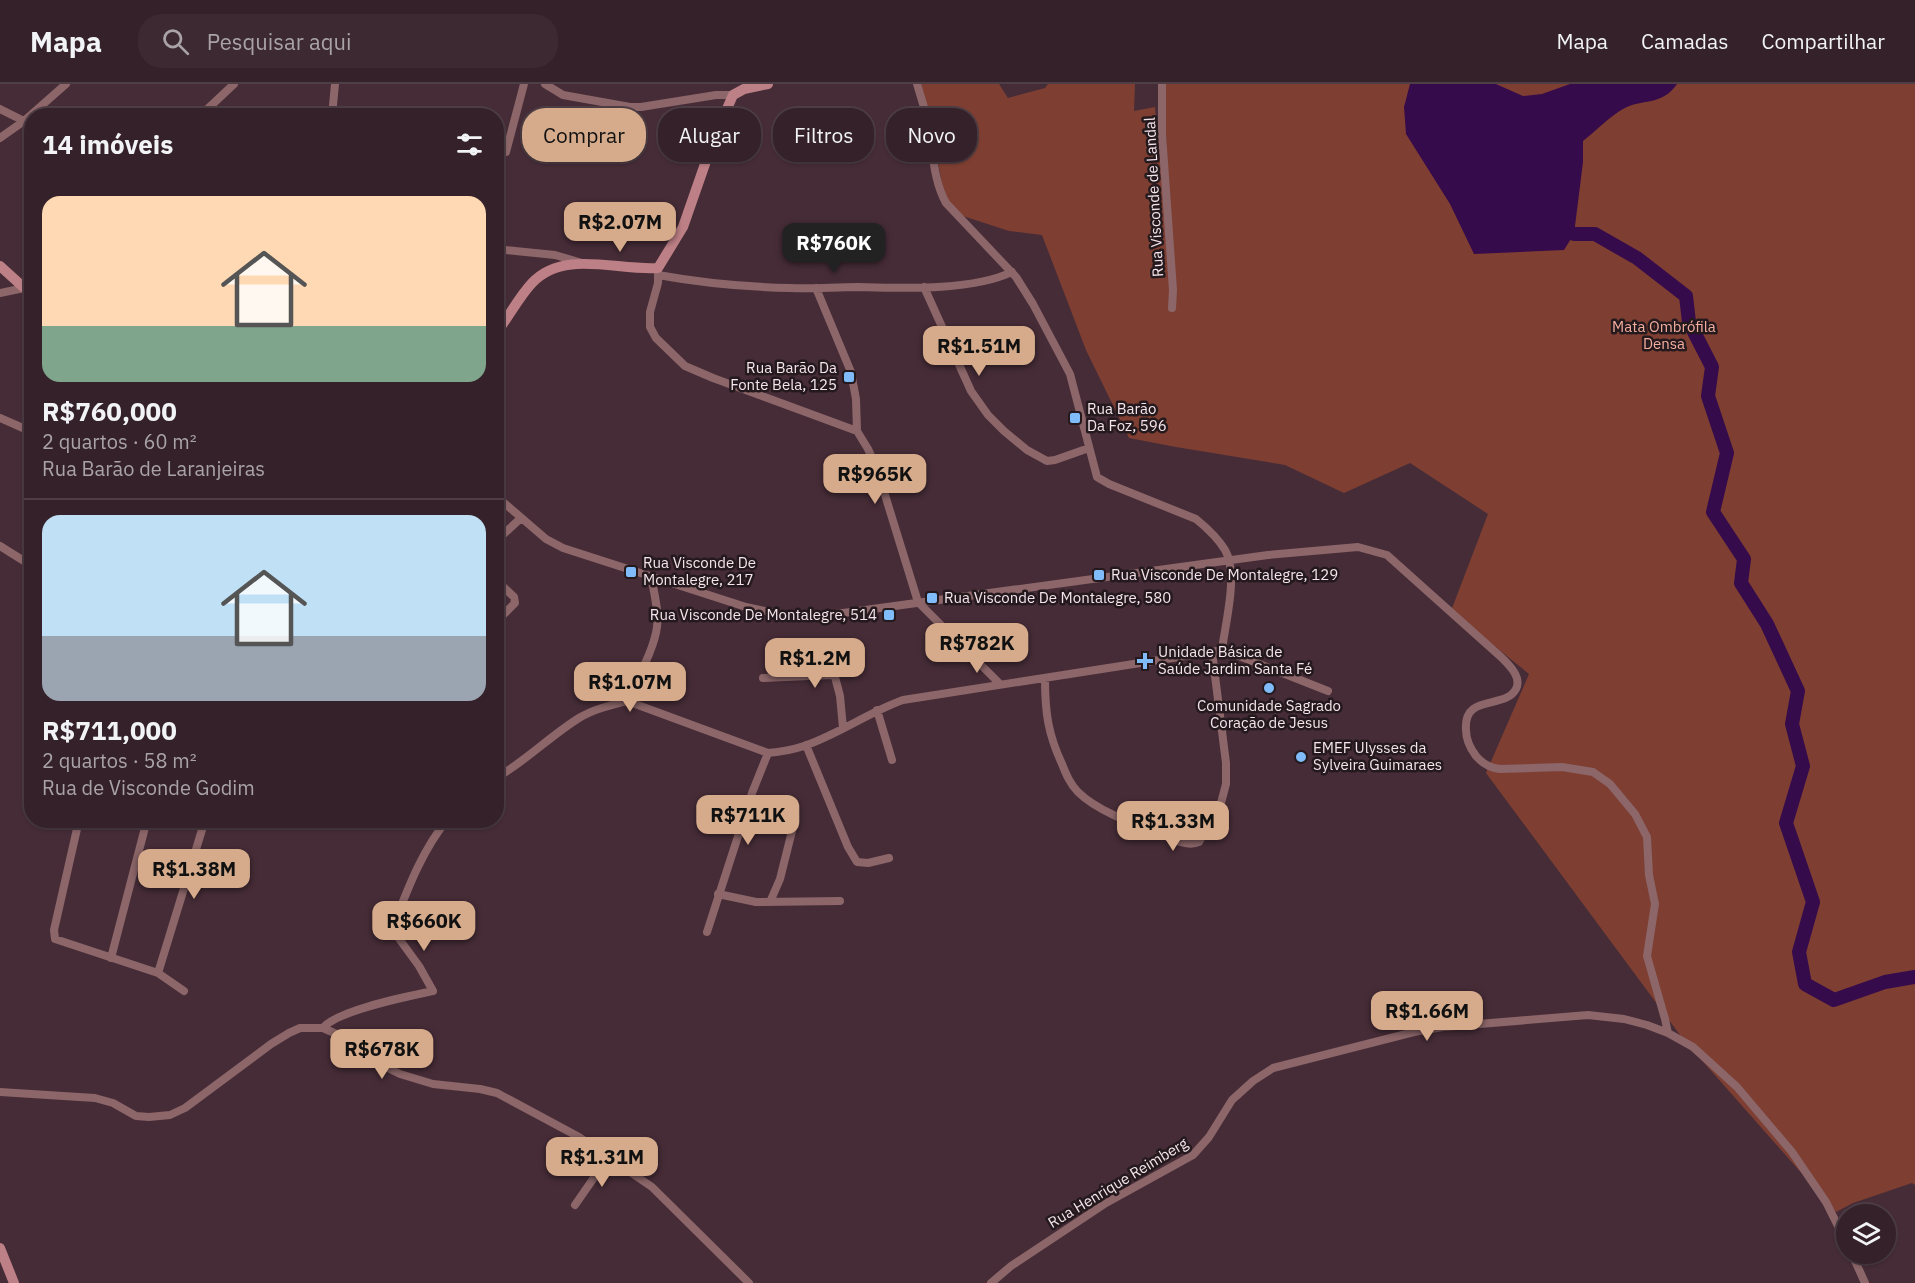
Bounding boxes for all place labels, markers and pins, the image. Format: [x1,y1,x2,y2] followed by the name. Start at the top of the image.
[565,202,675,253] pin: R$2.07M
[785,223,883,274] pin: R$760K
[924,326,1034,377] pin: R$1.51M
[730,358,837,394] place label: Rua Barão Da Fonte Bela, 125
[842,370,856,384] marker: Rua Barão Da Fonte Bela, 125
[1087,399,1167,435] place label: Rua Barão Da Foz, 596
[1068,411,1082,425] marker: Rua Barão Da Foz, 596
[826,454,924,505] pin: R$965K
[643,553,756,589] place label: Rua Visconde De Montalegre, 217
[624,565,638,579] marker: Rua Visconde De Montalegre, 217
[1111,565,1338,584] place label: Rua Visconde De Montalegre, 129
[1092,568,1106,582] marker: Rua Visconde De Montalegre, 129
[944,588,1171,607] place label: Rua Visconde De Montalegre, 580
[925,591,939,605] marker: Rua Visconde De Montalegre, 580
[650,605,877,624] place label: Rua Visconde De Montalegre, 514
[882,608,896,622] marker: Rua Visconde De Montalegre, 514
[928,623,1026,674] pin: R$782K
[766,638,864,689] pin: R$1.2M
[1158,642,1312,678] place label: Unidade Básica de Saúde Jardim Santa Fé
[1136,652,1154,670] marker: Unidade Básica de Saúde Jardim Santa Fé
[575,662,685,713] pin: R$1.07M
[1262,681,1276,695] marker: Comunidade Sagrado Coração de Jesus
[1197,696,1341,732] place label: Comunidade Sagrado Coração de Jesus
[1313,738,1442,774] place label: EMEF Ulysses da Sylveira Guimaraes
[1294,750,1308,764] marker: EMEF Ulysses da Sylveira Guimaraes
[699,795,797,846] pin: R$711K
[1118,801,1228,852] pin: R$1.33M
[139,849,249,900] pin: R$1.38M
[375,901,473,952] pin: R$660K
[1372,991,1482,1042] pin: R$1.66M
[333,1029,431,1080] pin: R$678K
[547,1137,657,1188] pin: R$1.31M

